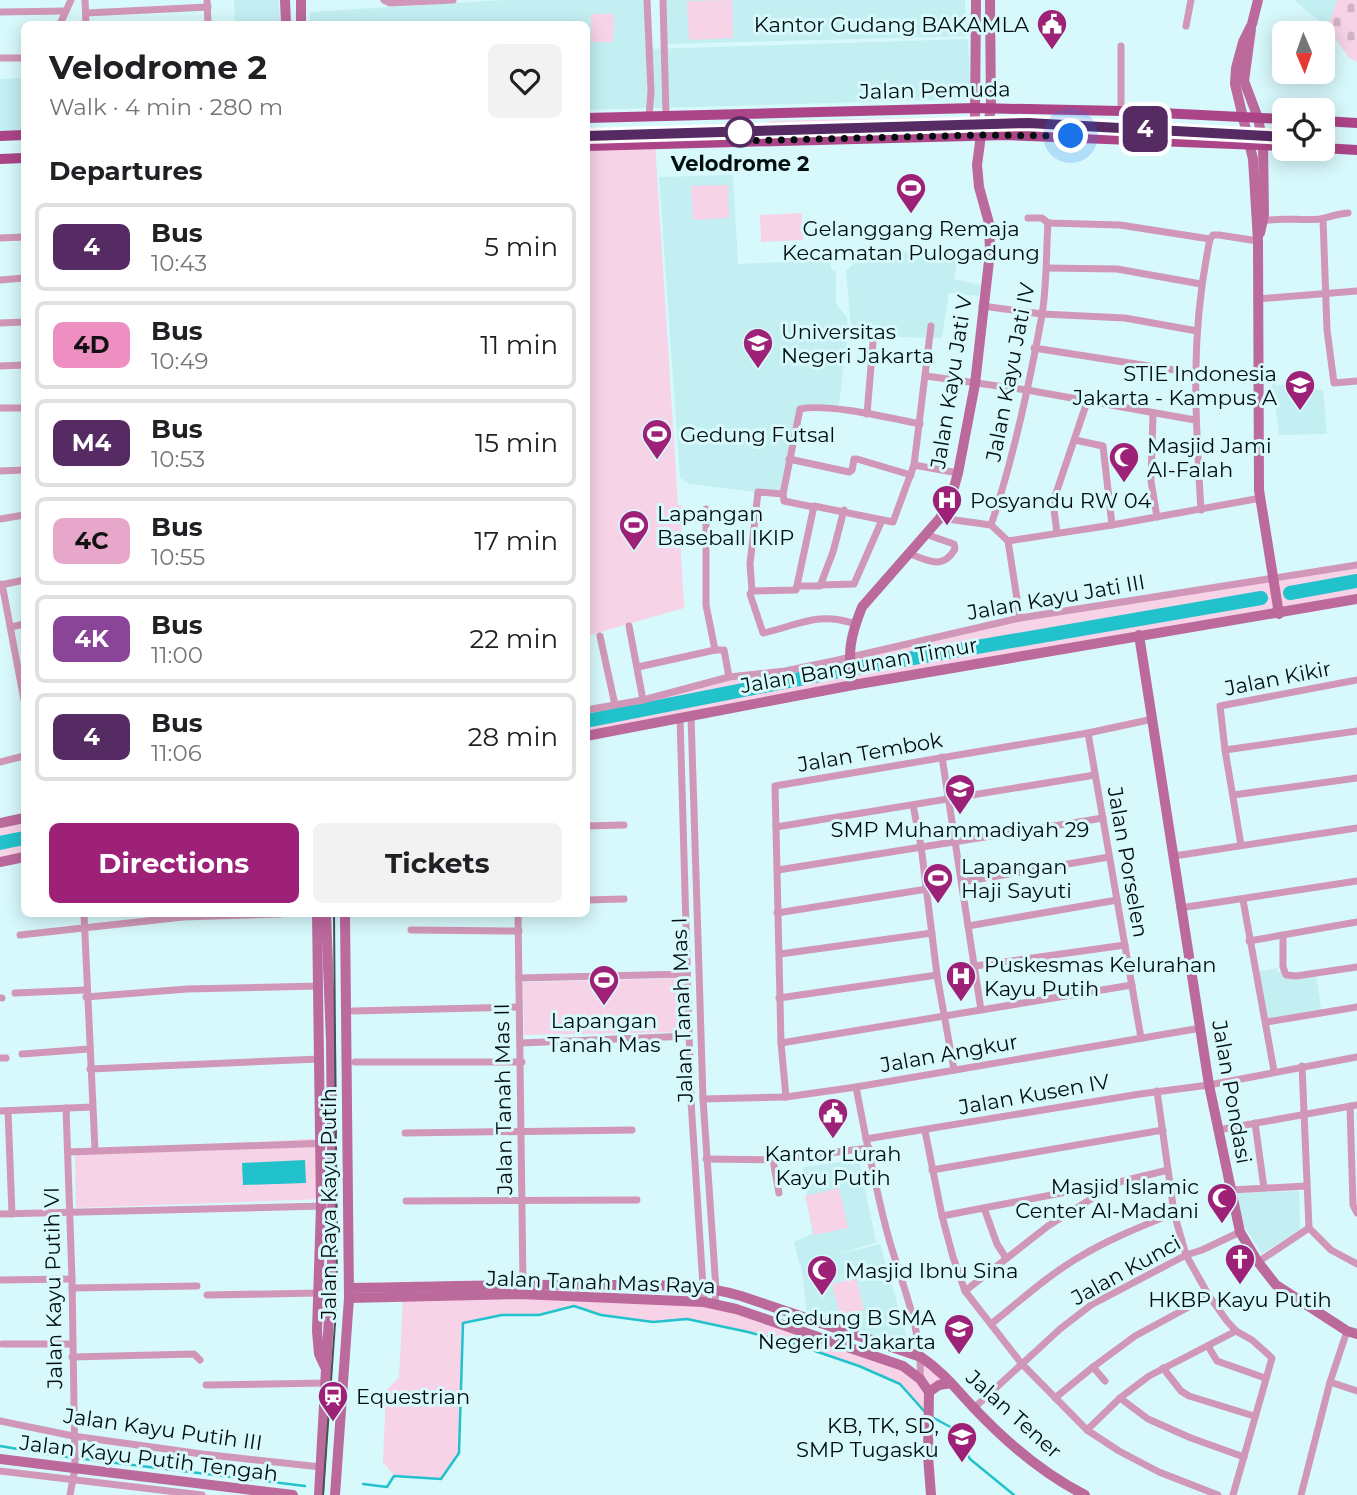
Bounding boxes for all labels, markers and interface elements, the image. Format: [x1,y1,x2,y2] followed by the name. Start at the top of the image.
[1035,7,1069,51] public building icon: Kantor Gudang BAKAMLA
[754,12,1030,37] place label: Kantor Gudang BAKAMLA
[1272,21,1335,84] north arrow
[1272,21,1335,161] map controls
[488,44,562,118] button: heart
[49,47,267,87] text: Velodrome 2
[858,76,1011,104] street label: Jalan Pemuda
[49,93,283,121] text: Walk · 4 min · 280 m
[1272,98,1335,161] button: locate
[1122,106,1168,152] line badge: 4
[1137,114,1153,143] text: 4
[725,117,755,147] marker: Velodrome 2
[1053,118,1088,153] your location
[670,151,809,176] place label: Velodrome 2
[49,155,203,187] text: Departures
[894,171,928,215] sports icon: Gelanggang Remaja Kecamatan Pulogadung
[782,216,1040,265] place label: Gelanggang Remaja Kecamatan Pulogadung
[151,217,203,249] text: Bus
[484,231,558,263] text: 5 min
[83,232,100,261] text: 4
[151,249,207,277] text: 10:43
[980,280,1040,464] street label: Jalan Kayu Jati IV
[925,293,977,472] street label: Jalan Kayu Jati V
[151,315,203,347] text: Bus
[781,319,934,368] place label: Universitas Negeri Jakarta
[741,326,775,370] school or university icon: Universitas Negeri Jakarta
[480,329,558,361] text: 11 min
[73,330,110,359] text: 4D
[151,347,208,375] text: 10:49
[1072,361,1278,410] place label: STIE Indonesia Jakarta - Kampus A
[1283,368,1317,412] school or university icon: STIE Indonesia Jakarta - Kampus A
[151,413,203,445] text: Bus
[640,417,674,461] sports icon: Gedung Futsal
[680,422,835,447] place label: Gedung Futsal
[475,427,558,459] text: 15 min
[72,428,111,457] text: M4
[1147,433,1272,482] place label: Masjid Jami Al-Falah
[1107,440,1141,484] mosque icon: Masjid Jami Al-Falah
[151,445,205,473] text: 10:53
[930,483,964,527] hospital icon: Posyandu RW 04
[970,488,1152,513] place label: Posyandu RW 04
[657,501,794,550] place label: Lapangan Baseball IKIP
[617,508,651,552] sports icon: Lapangan Baseball IKIP
[151,511,203,543] text: Bus
[474,525,558,557] text: 17 min
[74,526,109,555] text: 4C
[151,543,205,571] text: 10:55
[964,569,1147,625] street label: Jalan Kayu Jati III
[151,609,203,641] text: Bus
[469,623,558,655] text: 22 min
[74,624,109,653] text: 4K
[737,632,980,698] street label: Jalan Bangunan Timur
[151,641,203,669] text: 11:00
[1222,655,1333,701] street label: Jalan Kikir
[151,707,203,739] text: Bus
[468,721,558,753] text: 28 min
[83,722,100,751] text: 4
[795,727,945,777] street label: Jalan Tembok
[151,739,202,767] text: 11:06
[943,772,977,816] school or university icon: SMP Muhammadiyah 29
[1102,784,1154,939] street label: Jalan Porselen
[831,817,1089,842] place label: SMP Muhammadiyah 29
[49,823,299,903] button: Directions
[313,823,562,903] button: Tickets
[961,854,1072,903] place label: Lapangan Haji Sayuti
[921,861,955,905] sports icon: Lapangan Haji Sayuti
[666,917,698,1104] street label: Jalan Tanah Mas I
[984,952,1217,1001] place label: Puskesmas Kelurahan Kayu Putih
[944,959,978,1003] hospital icon: Puskesmas Kelurahan Kayu Putih
[587,963,621,1007] sports icon: Lapangan Tanah Mas
[489,1003,517,1196] street label: Jalan Tanah Mas II
[548,1008,660,1057] place label: Lapangan Tanah Mas
[1207,1017,1257,1166] street label: Jalan Pondasi
[877,1029,1020,1078] street label: Jalan Angkur
[956,1068,1112,1120] street label: Jalan Kusen IV
[316,1088,341,1321] street label: Jalan Raya Kayu Putih
[816,1096,850,1140] public building icon: Kantor Lurah Kayu Putih
[765,1141,901,1190] place label: Kantor Lurah Kayu Putih
[1015,1174,1199,1223] place label: Masjid Islamic Center Al-Madani
[1205,1181,1239,1225] mosque icon: Masjid Islamic Center Al-Madani
[39,1187,67,1390] street label: Jalan Kayu Putih VI
[1066,1230,1185,1311] street label: Jalan Kunci
[1223,1242,1257,1286] church icon: HKBP Kayu Putih
[805,1253,839,1297] mosque icon: Masjid Ibnu Sina
[845,1258,1018,1283] place label: Masjid Ibnu Sina
[485,1265,716,1298] street label: Jalan Tanah Mas Raya
[1148,1287,1332,1312] place label: HKBP Kayu Putih
[758,1305,937,1354] place label: Gedung B SMA Negeri 21 Jakarta
[942,1312,976,1356] school or university icon: Gedung B SMA Negeri 21 Jakarta
[960,1364,1067,1463] street label: Jalan Tener
[316,1379,350,1423] station icon: Equestrian
[356,1384,470,1409] place label: Equestrian
[61,1403,264,1455] street label: Jalan Kayu Putih III
[796,1413,939,1462] place label: KB, TK, SD, SMP Tugasku
[945,1420,979,1464] school or university icon: KB, TK, SD, SMP Tugasku
[17,1430,280,1486] street label: Jalan Kayu Putih Tengah

